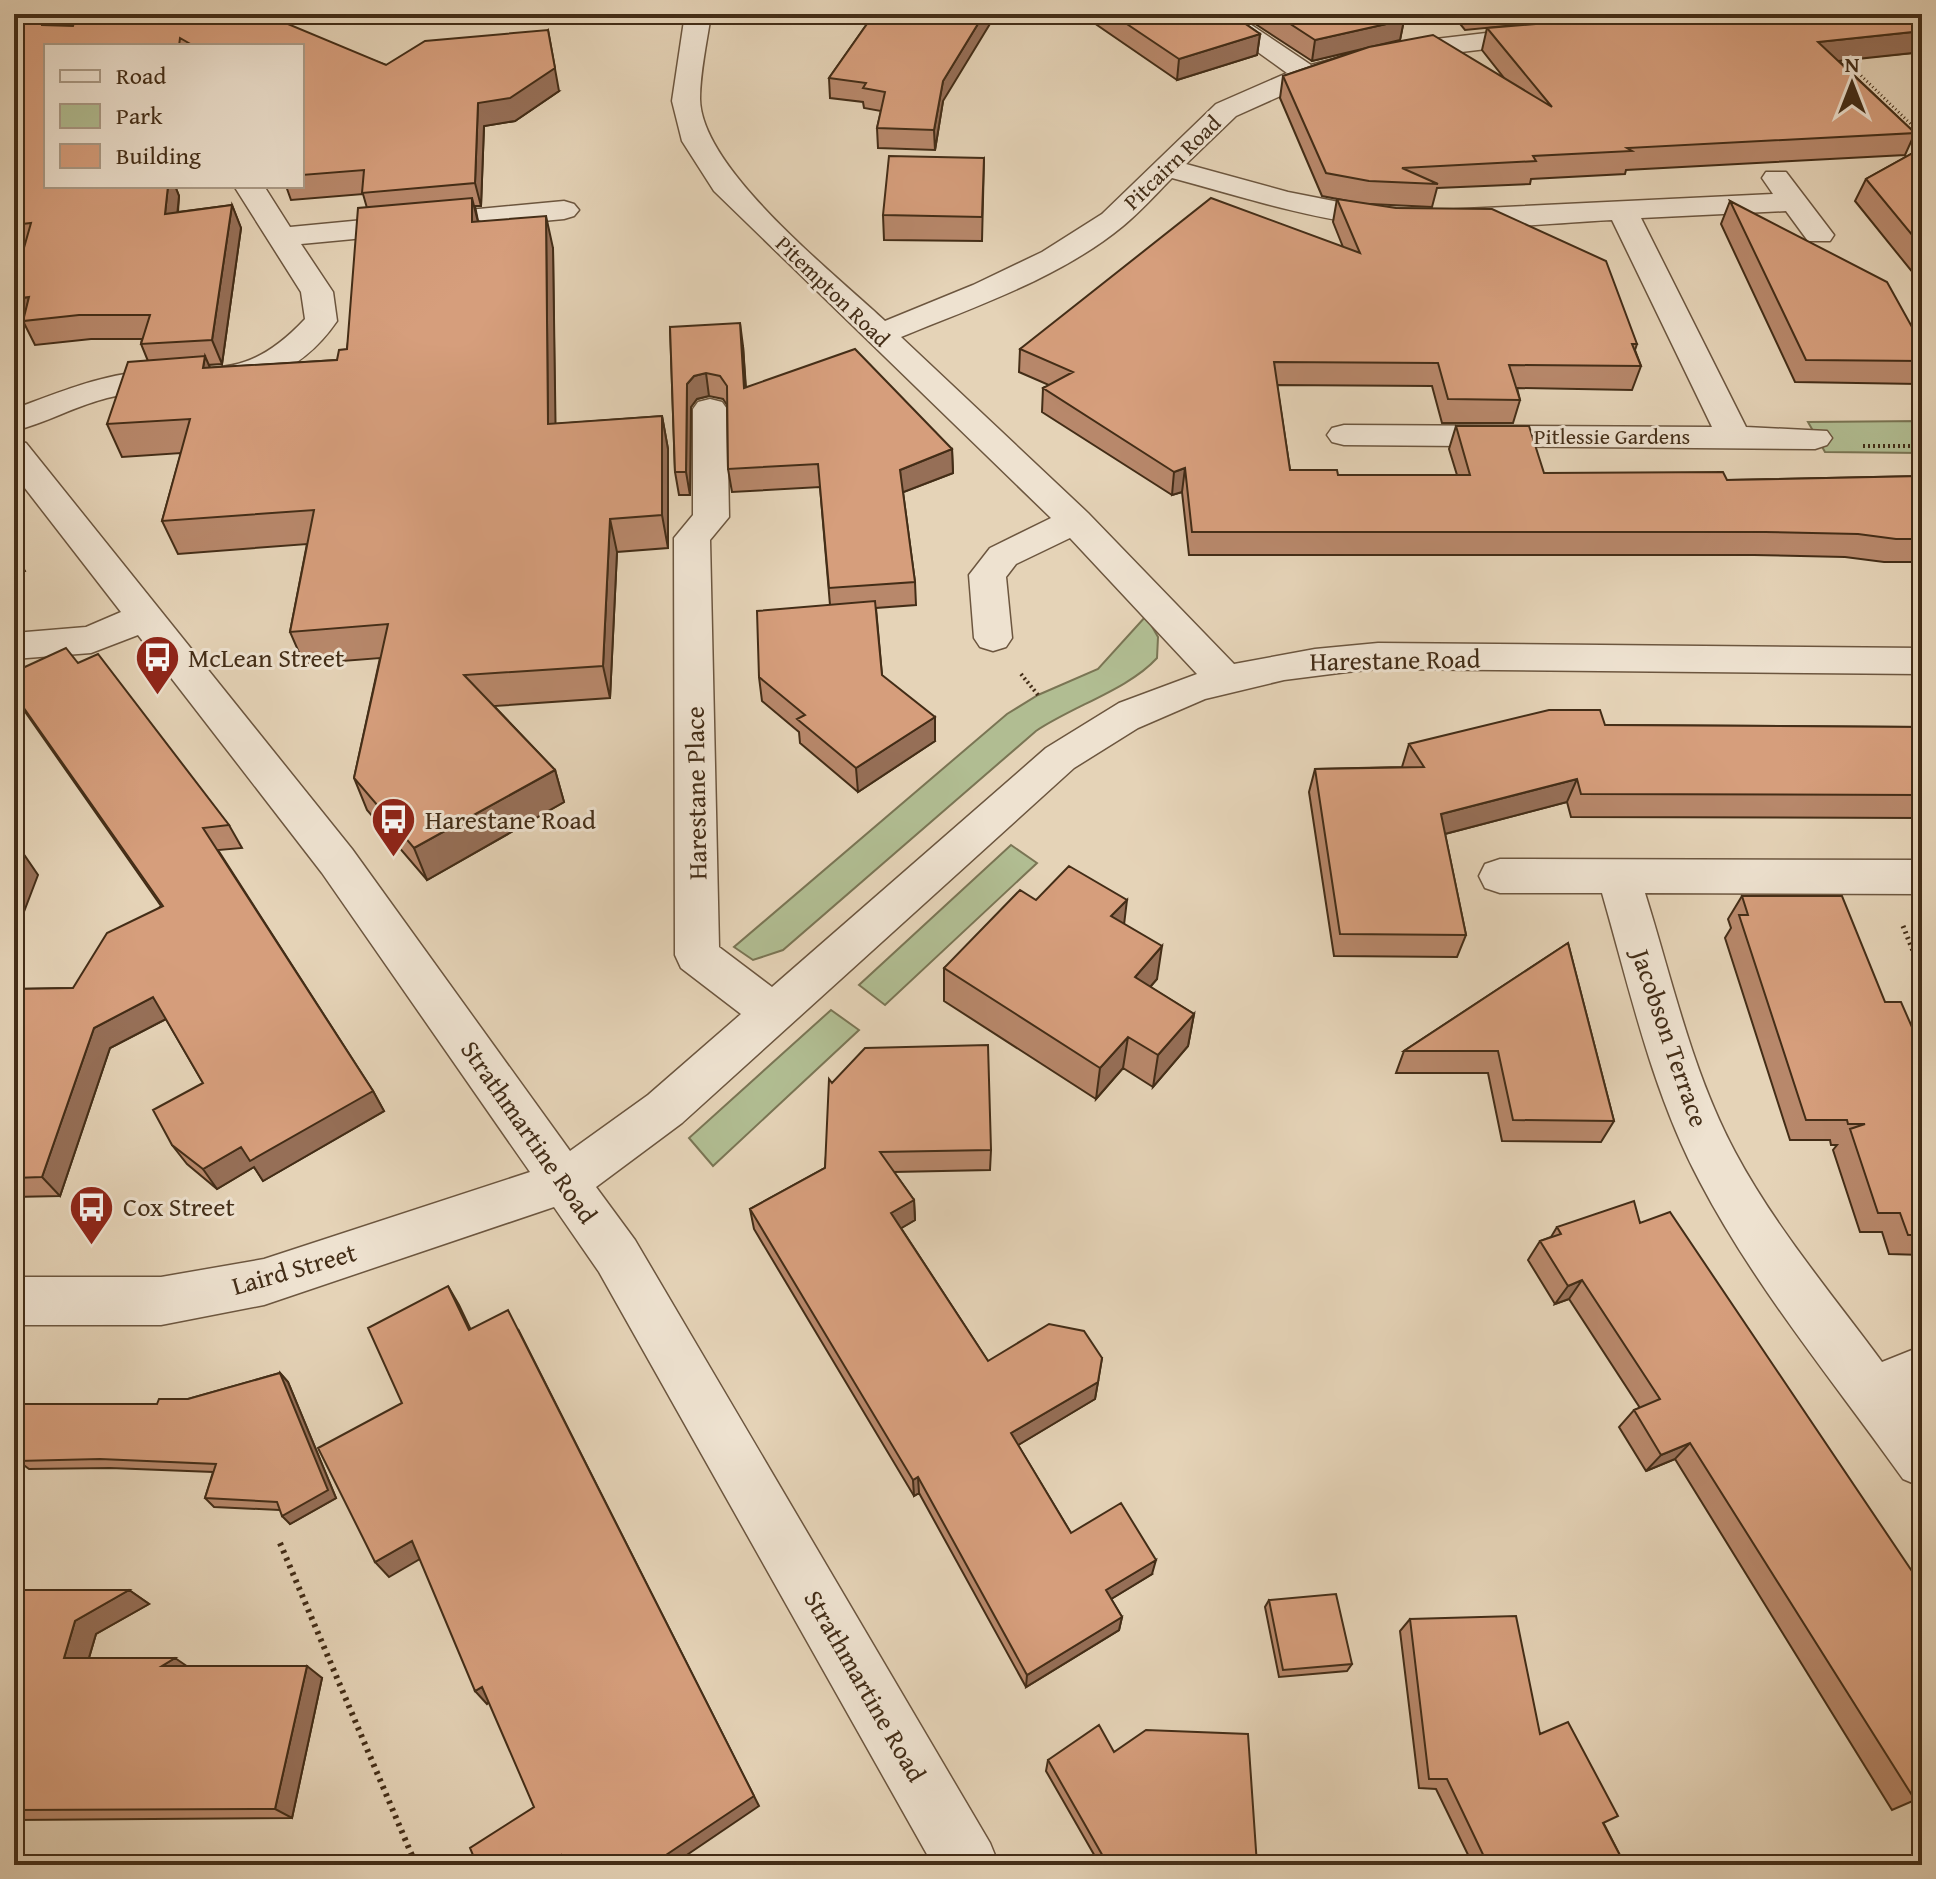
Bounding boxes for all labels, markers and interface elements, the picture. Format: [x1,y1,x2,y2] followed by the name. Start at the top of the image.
[44,44,304,188] legend
[1812,44,1892,124] north arrow
[1845,48,1860,80] text: N
[116,58,166,93] text: Road
[116,98,163,133] text: Park
[1116,107,1228,217] street label: Pitcairn Road
[116,138,201,173] text: Building
[769,228,898,354] street label: Pitempton Road
[1534,420,1690,452] street label: Pitlessie Gardens
[133,634,181,697] bus stop icon: McLean Street
[188,638,344,677] place label: McLean Street
[1309,639,1481,680] street label: Harestane Road
[674,706,717,880] street label: Harestane Place
[370,796,418,859] bus stop icon: Harestane Road
[425,800,596,839] place label: Harestane Road
[1621,941,1719,1132] street label: Jacobson Terrace
[451,1032,607,1231] street label: Strathmartine Road
[68,1183,116,1246] bus stop icon: Cox Street
[123,1187,235,1226] place label: Cox Street
[227,1232,361,1305] street label: Laird Street
[795,1582,936,1789] street label: Strathmartine Road

